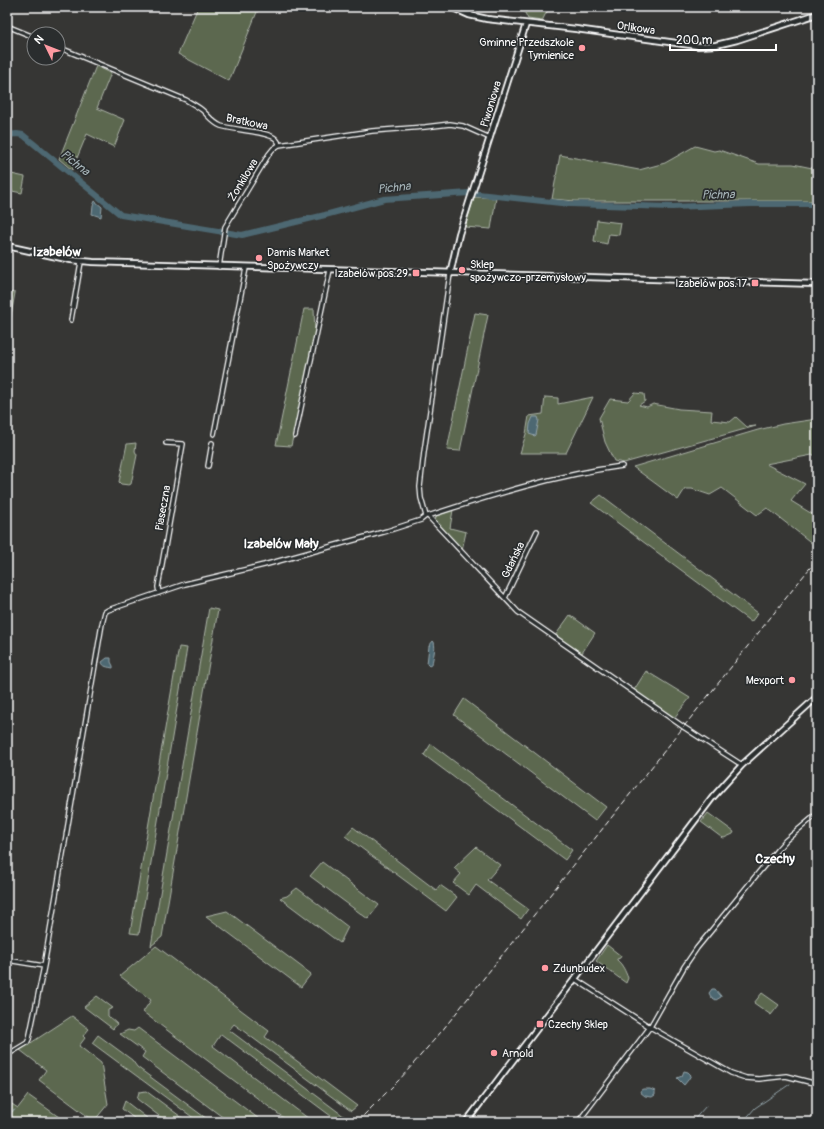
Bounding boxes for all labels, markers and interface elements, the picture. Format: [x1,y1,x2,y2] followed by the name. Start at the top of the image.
[616,19,656,37] street label: Orlikowa
[26,26,66,66] north arrow
[670,26,776,52] scale bar
[32,32,47,47] text: N
[676,33,713,48] text: 200 m
[479,36,575,62] place label: Gminne Przedszkole Tymienice
[577,43,587,53] marker: Gminne Przedszkole Tymienice
[478,79,504,129] street label: Piwoniowa
[225,111,269,133] street label: Bratkowa
[58,147,94,180] water label: Pichna
[225,156,261,204] street label: Żonkilowa
[377,179,413,197] water label: Pichna
[701,187,736,203] water label: Pichna
[33,244,81,260] district label: Izabelów
[267,246,330,272] place label: Damis Market Spożywczy
[254,253,264,263] marker: Damis Market Spożywczy
[470,258,586,284] place label: Sklep spożywczo-przemysłowy
[457,265,467,275] marker: Sklep spożywczo-przemysłowy
[335,267,408,280] place label: Izabelów pos.29
[411,268,421,278] marker: Izabelów pos.29
[675,277,747,290] place label: Izabelów pos.17
[750,278,760,288] marker: Izabelów pos.17
[153,484,173,532] street label: Piaseczna
[243,536,319,552] district label: Izabelów Mały
[499,540,527,580] street label: Gdańska
[746,674,785,687] place label: Mexport
[787,675,797,685] marker: Mexport
[755,851,795,867] district label: Czechy
[553,962,605,975] place label: Zdunbudex
[540,963,550,973] marker: Zdunbudex
[548,1018,608,1031] place label: Czechy Sklep
[535,1019,545,1029] marker: Czechy Sklep
[502,1047,533,1060] place label: Arnold
[489,1048,499,1058] marker: Arnold

